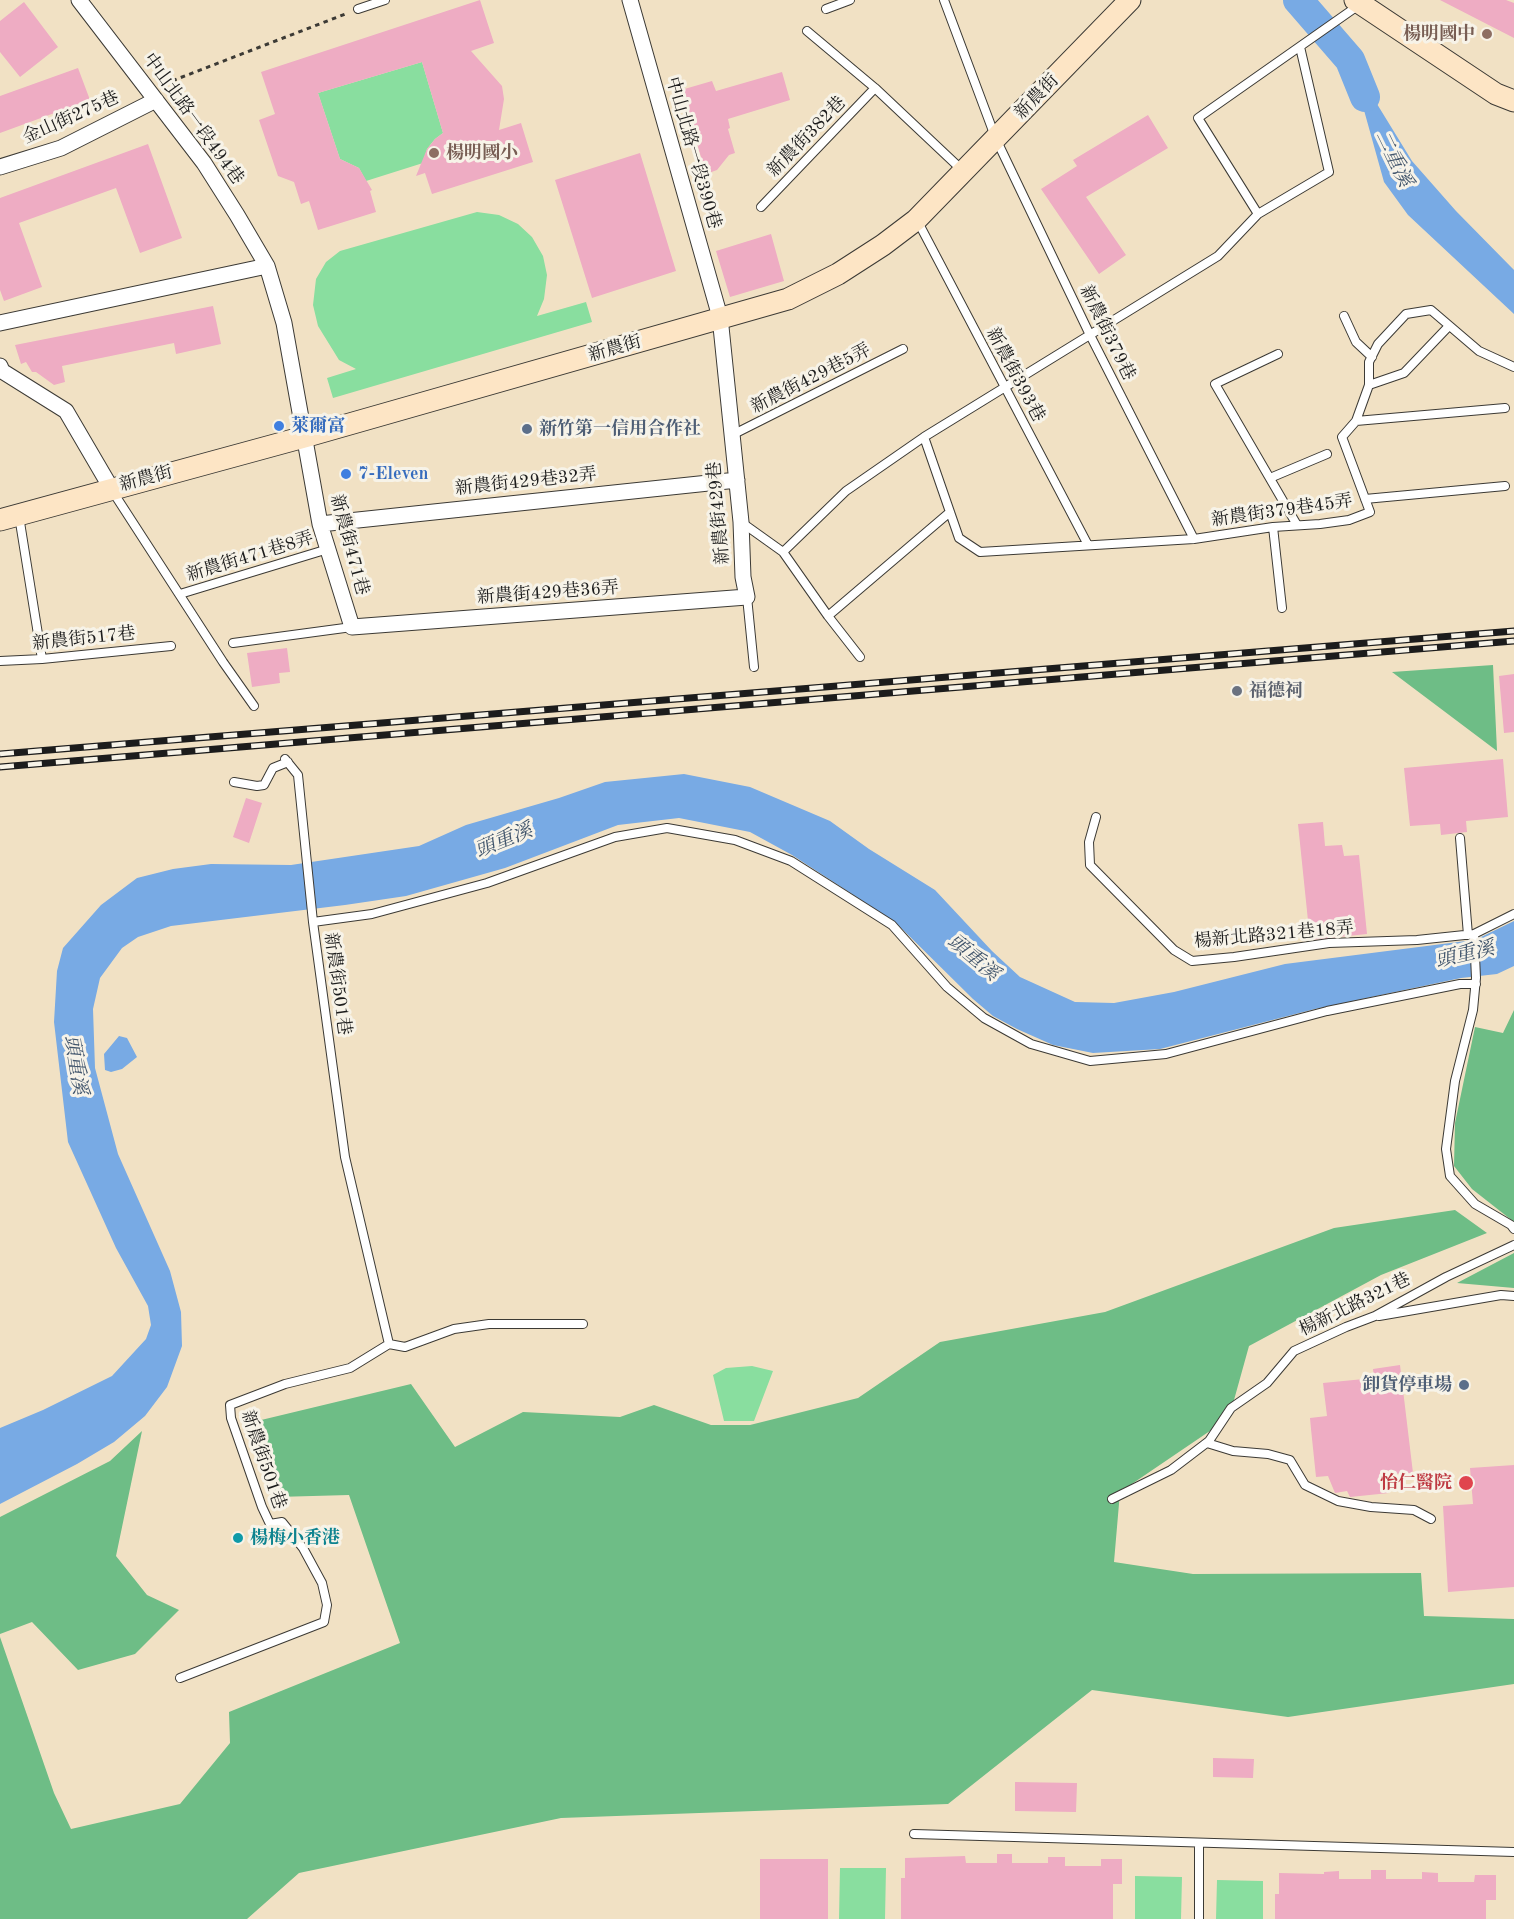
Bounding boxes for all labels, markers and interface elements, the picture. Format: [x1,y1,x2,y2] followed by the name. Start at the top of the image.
[1403,23,1475,45] place label: 楊明國中
[1480,27,1494,41] marker: 楊明國中
[138,49,248,189] street label: 中山北路一段494巷
[1010,70,1064,124] street label: 新農街
[661,74,725,232] street label: 中山北路一段390巷
[19,87,123,149] street label: 金山街275巷
[763,92,851,182] street label: 新農街382巷
[1369,127,1417,191] water label: 二重溪
[446,142,518,164] place label: 楊明國小
[427,146,441,160] marker: 楊明國小
[1075,282,1139,384] street label: 新農街379巷
[981,324,1049,426] street label: 新農街393巷
[586,331,644,367] street label: 新農街
[747,339,875,419] street label: 新農街429巷5弄
[291,415,345,437] place label: 萊爾富
[539,418,701,440] place label: 新竹第一信用合作社
[272,419,286,433] marker: 萊爾富
[520,422,534,436] marker: 新竹第一信用合作社
[704,461,734,565] street label: 新農街429巷
[117,462,175,496] street label: 新農街
[358,463,429,485] place label: 7-Eleven
[454,464,598,500] street label: 新農街429巷32弄
[339,467,353,481] marker: 7-Eleven
[1210,490,1354,532] street label: 新農街379巷45弄
[325,492,373,598] street label: 新農街471巷
[184,527,316,587] street label: 新農街471巷8弄
[476,577,620,609] street label: 新農街429巷36弄
[31,623,137,655] street label: 新農街517巷
[1249,680,1303,702] place label: 福德祠
[1230,684,1244,698] marker: 福德祠
[472,819,536,863] water label: 頭重溪
[1193,917,1355,953] street label: 楊新北路321巷18弄
[942,930,1004,986] water label: 頭重溪
[319,931,355,1037] street label: 新農街501巷
[1433,937,1497,973] water label: 頭重溪
[58,1033,92,1097] water label: 頭重溪
[1296,1269,1414,1341] street label: 楊新北路321巷
[1362,1374,1452,1396] place label: 卸貨停車場
[1457,1378,1471,1392] marker: 卸貨停車場
[236,1408,290,1512] street label: 新農街501巷
[1380,1472,1452,1494] place label: 怡仁醫院
[1457,1474,1475,1492] marker: 怡仁醫院
[250,1527,340,1549] place label: 楊梅小香港
[231,1531,245,1545] marker: 楊梅小香港

